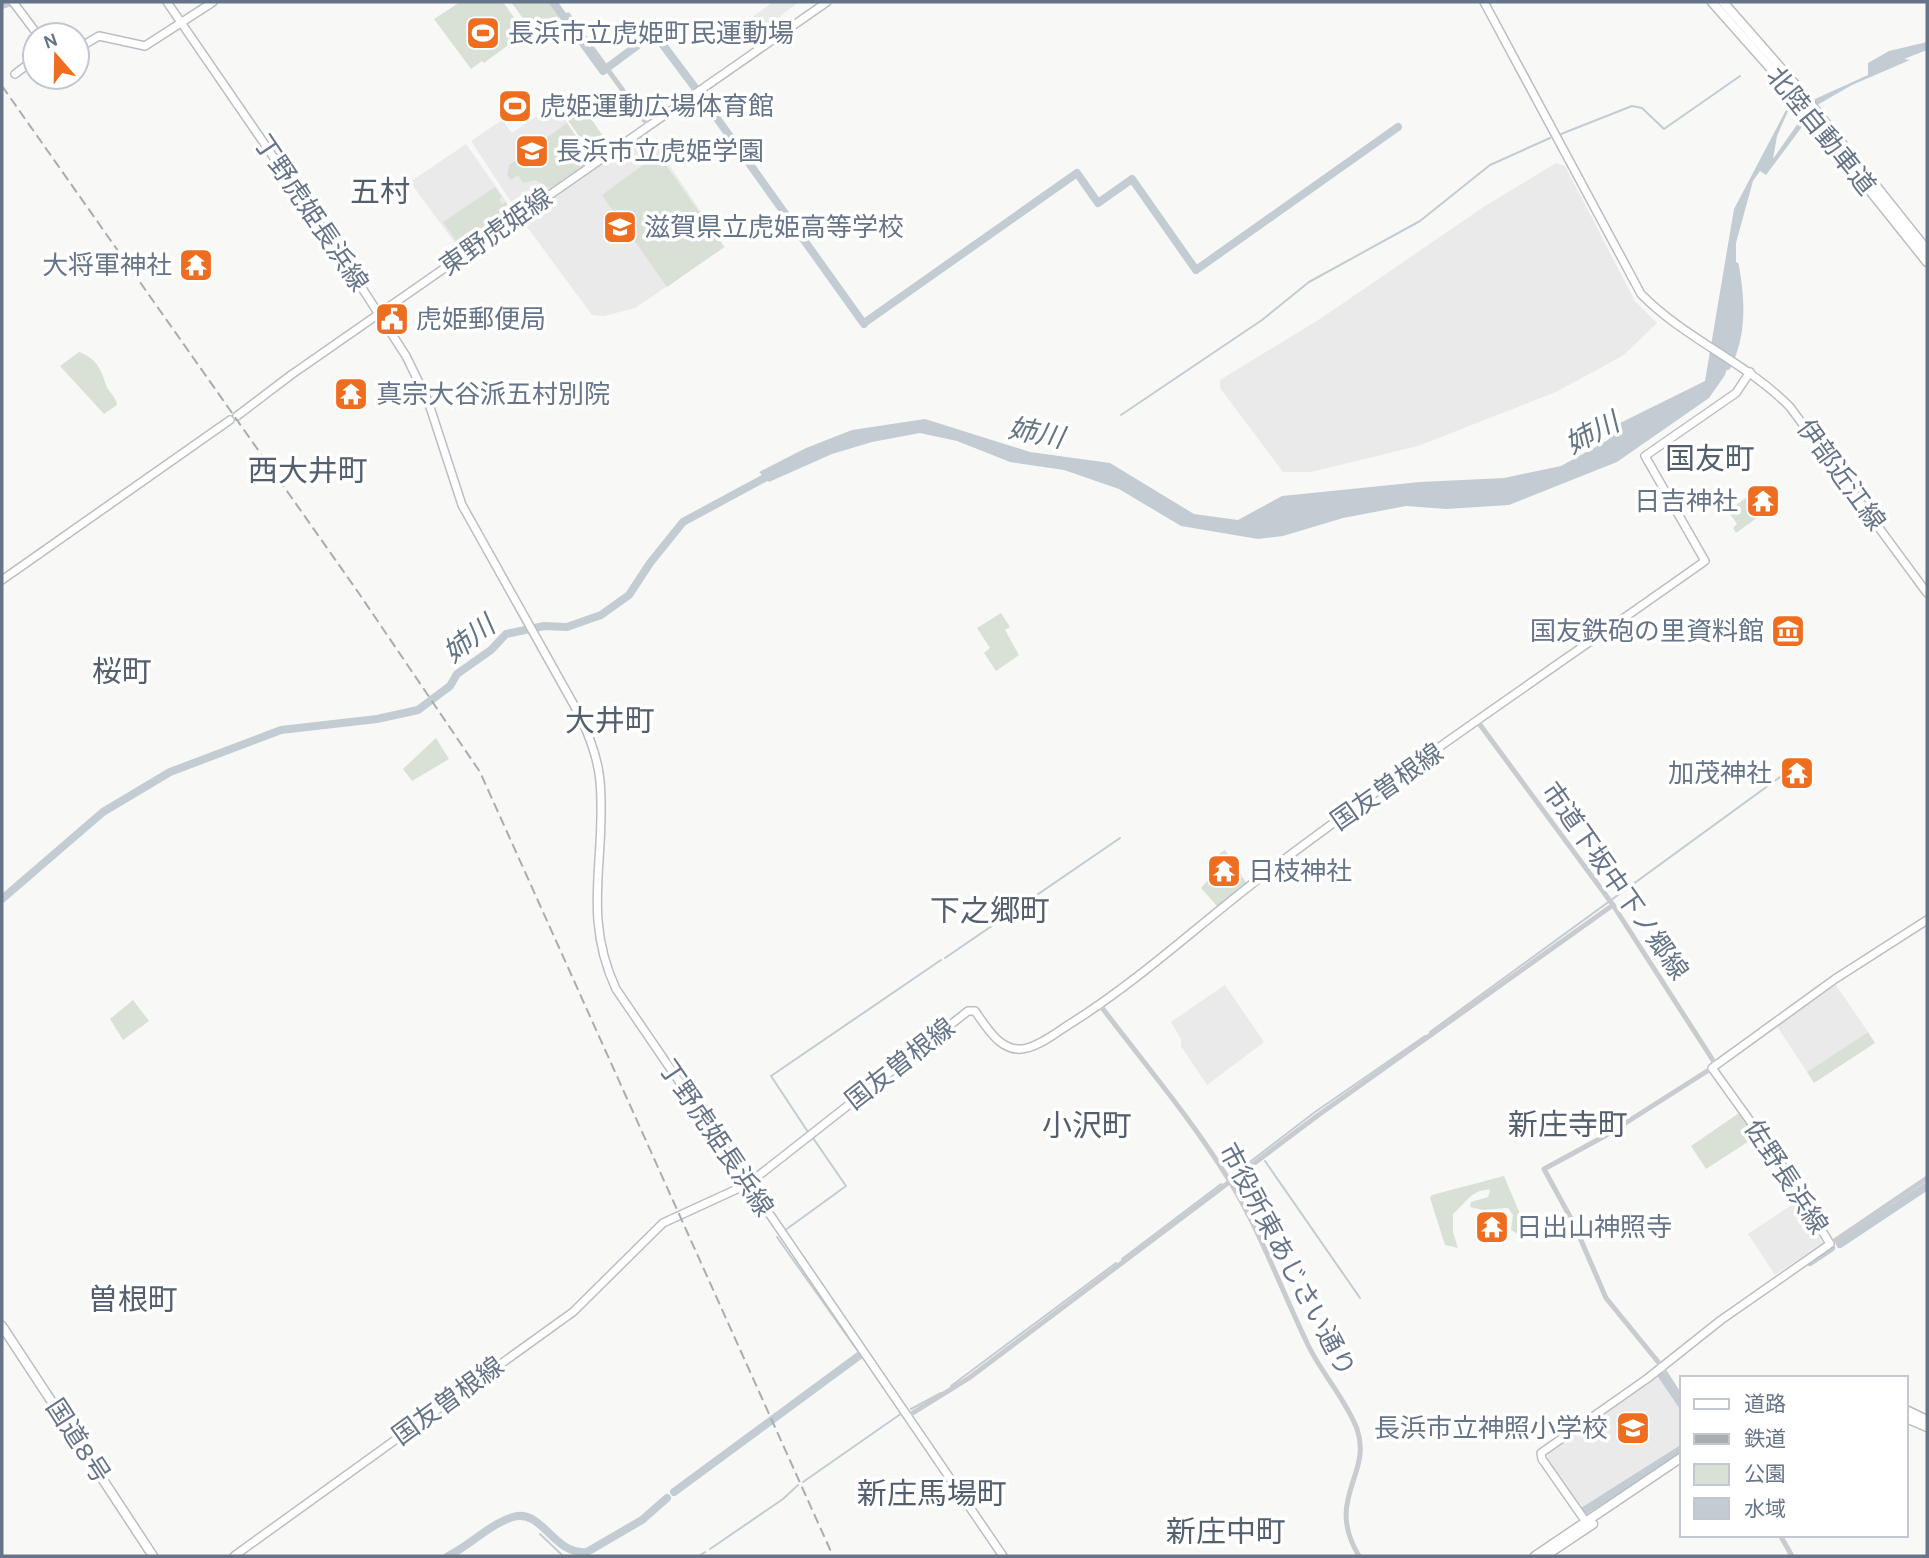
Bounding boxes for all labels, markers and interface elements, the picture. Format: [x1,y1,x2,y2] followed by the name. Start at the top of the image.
[464,14,502,52] sports icon: 長浜市立虎姫町民運動場
[508,18,794,49] place label: 長浜市立虎姫町民運動場
[21,21,91,91] north arrow
[40,28,61,54] text: N
[1760,61,1882,201] street label: 北陸自動車道
[496,87,534,125] sports icon: 虎姫運動広場体育館
[540,91,774,122] place label: 虎姫運動広場体育館
[247,129,375,297] street label: 丁野虎姫長浜線
[513,132,551,170] school or university icon: 長浜市立虎姫学園
[556,136,764,167] place label: 長浜市立虎姫学園
[350,174,410,210] district label: 五村
[434,182,558,282] street label: 東野虎姫線
[601,208,639,246] school or university icon: 滋賀県立虎姫高等学校
[644,212,904,243] place label: 滋賀県立虎姫高等学校
[177,246,215,284] temple icon: 大将軍神社
[42,250,172,281] place label: 大将軍神社
[373,300,411,338] public building icon: 虎姫郵便局
[416,304,546,335] place label: 虎姫郵便局
[332,375,370,413] temple icon: 真宗大谷派五村別院
[376,379,610,410] place label: 真宗大谷派五村別院
[1560,404,1627,461] water label: 姉川
[1005,411,1070,455] water label: 姉川
[1790,413,1892,537] street label: 伊部近江線
[1665,441,1755,477] district label: 国友町
[248,453,368,489] district label: 西大井町
[1744,482,1782,520] temple icon: 日吉神社
[1634,486,1738,517] place label: 日吉神社
[437,607,504,669] water label: 姉川
[1769,612,1807,650] museum icon: 国友鉄砲の里資料館
[1530,616,1764,647] place label: 国友鉄砲の里資料館
[92,654,152,690] district label: 桜町
[565,703,655,739] district label: 大井町
[1325,737,1449,837] street label: 国友曽根線
[1778,754,1816,792] temple icon: 加茂神社
[1668,758,1772,789] place label: 加茂神社
[1535,776,1695,986] street label: 市道下坂中下ノ郷線
[1205,852,1243,890] temple icon: 日枝神社
[1248,856,1352,887] place label: 日枝神社
[930,893,1050,929] district label: 下之郷町
[839,1012,961,1116] street label: 国友曽根線
[652,1054,780,1222] street label: 丁野虎姫長浜線
[1508,1107,1628,1143] district label: 新庄寺町
[1042,1108,1132,1144] district label: 小沢町
[1738,1114,1834,1240] street label: 佐野長浜線
[1212,1138,1362,1382] street label: 市役所東あじさい通り
[1473,1208,1511,1246] temple icon: 日出山神照寺
[1516,1212,1672,1243] place label: 日出山神照寺
[88,1282,178,1318] district label: 曽根町
[386,1350,510,1452] street label: 国友曽根線
[1680,1376,1908,1537] legend
[1744,1392,1786,1416] text: 道路
[39,1393,117,1489] street label: 国道8号
[1614,1409,1652,1447] school or university icon: 長浜市立神照小学校
[1374,1413,1608,1444] place label: 長浜市立神照小学校
[1744,1427,1786,1451] text: 鉄道
[1744,1462,1786,1486] text: 公園
[857,1476,1007,1512] district label: 新庄馬場町
[1744,1497,1786,1521] text: 水域
[1166,1514,1286,1550] district label: 新庄中町

